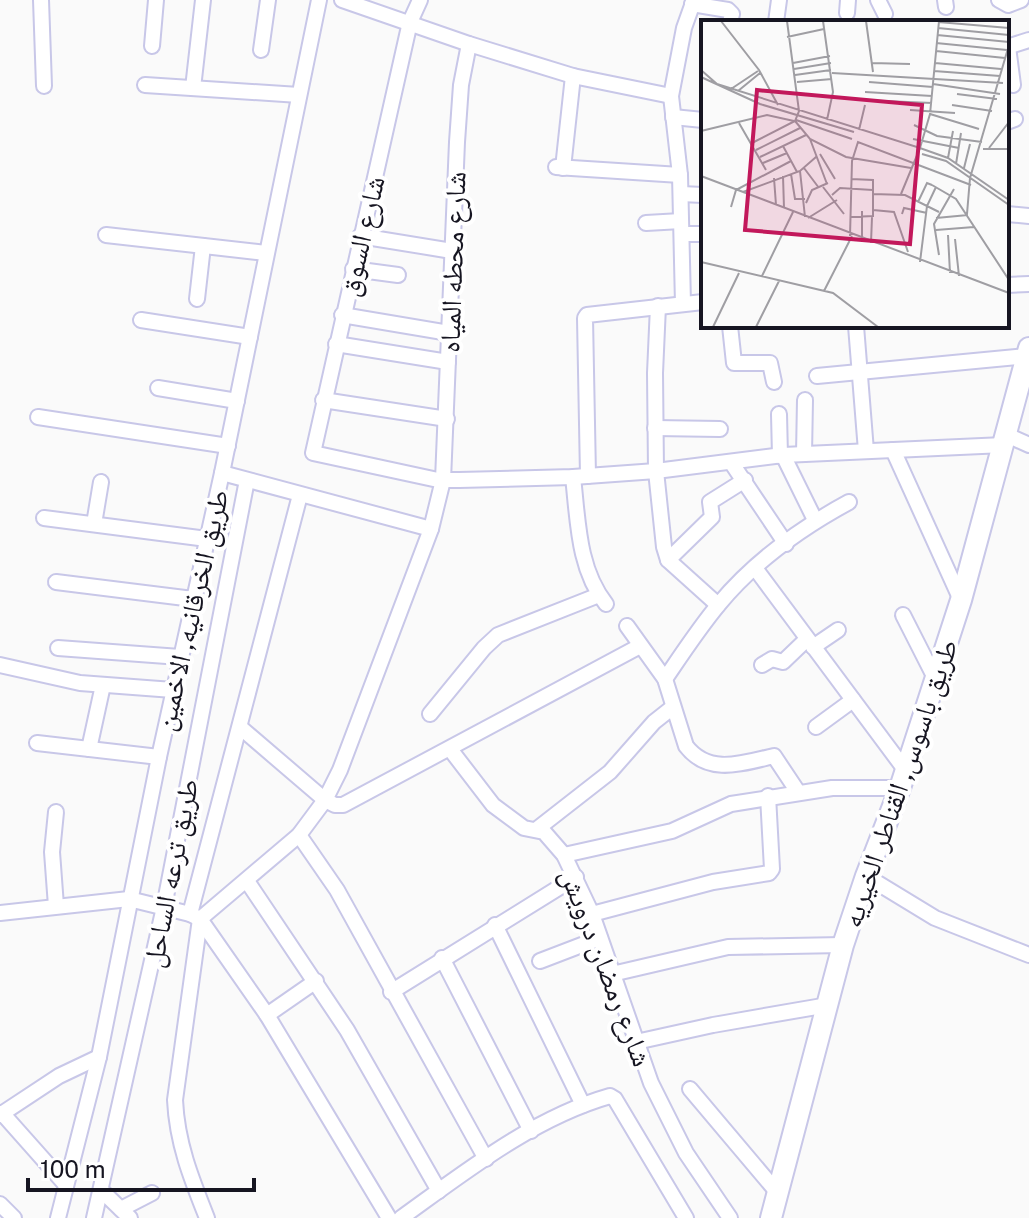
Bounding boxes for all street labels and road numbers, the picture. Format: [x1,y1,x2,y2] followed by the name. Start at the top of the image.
[432,171,474,353] street label: شارع محطه المياه
[331,173,393,300] street label: شارع السوق
[147,486,237,734] street label: طريق الخرقانيه, الاخمين
[834,635,966,932] street label: طريق باسوس, القناطر الخيريه
[136,776,206,970] street label: طريق ترعه الساحل
[552,863,660,1071] street label: شارع رمضان درويش

